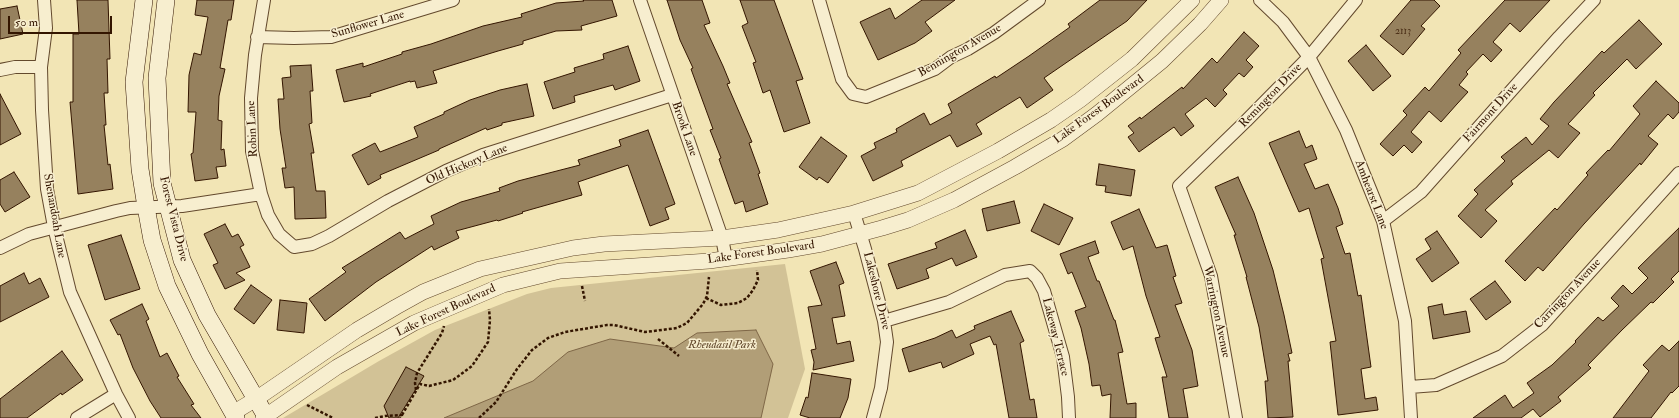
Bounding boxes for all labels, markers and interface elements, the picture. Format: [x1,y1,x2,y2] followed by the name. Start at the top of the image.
[10,8,114,34] scale bar
[330,8,406,42] street label: Sunflower Lane
[15,15,38,30] text: 50 m
[916,21,1004,81] street label: Bennington Avenue
[1395,26,1411,38] house number: 2113
[1237,61,1305,131] street label: Remington Drive
[1051,72,1147,148] street label: Lake Forest Boulevard
[1461,80,1521,146] street label: Fairmont Drive
[244,100,262,158] street label: Robin Lane
[668,100,700,158] street label: Brook Lane
[424,141,510,189] street label: Old Hickory Lane
[1351,158,1391,232] street label: Amhearst Lane
[39,173,69,259] street label: Shenandoah Lane
[155,175,191,263] street label: Forest Vista Drive
[707,238,815,268] street label: Lake Forest Boulevard
[859,251,893,331] street label: Lakeshore Drive
[1532,256,1604,332] street label: Carrington Avenue
[1199,265,1233,359] street label: Warrington Avenue
[394,282,498,340] street label: Lake Forest Boulevard
[1038,296,1072,378] street label: Lakeway Terrace
[688,338,756,352] park label: Rheudasil Park

